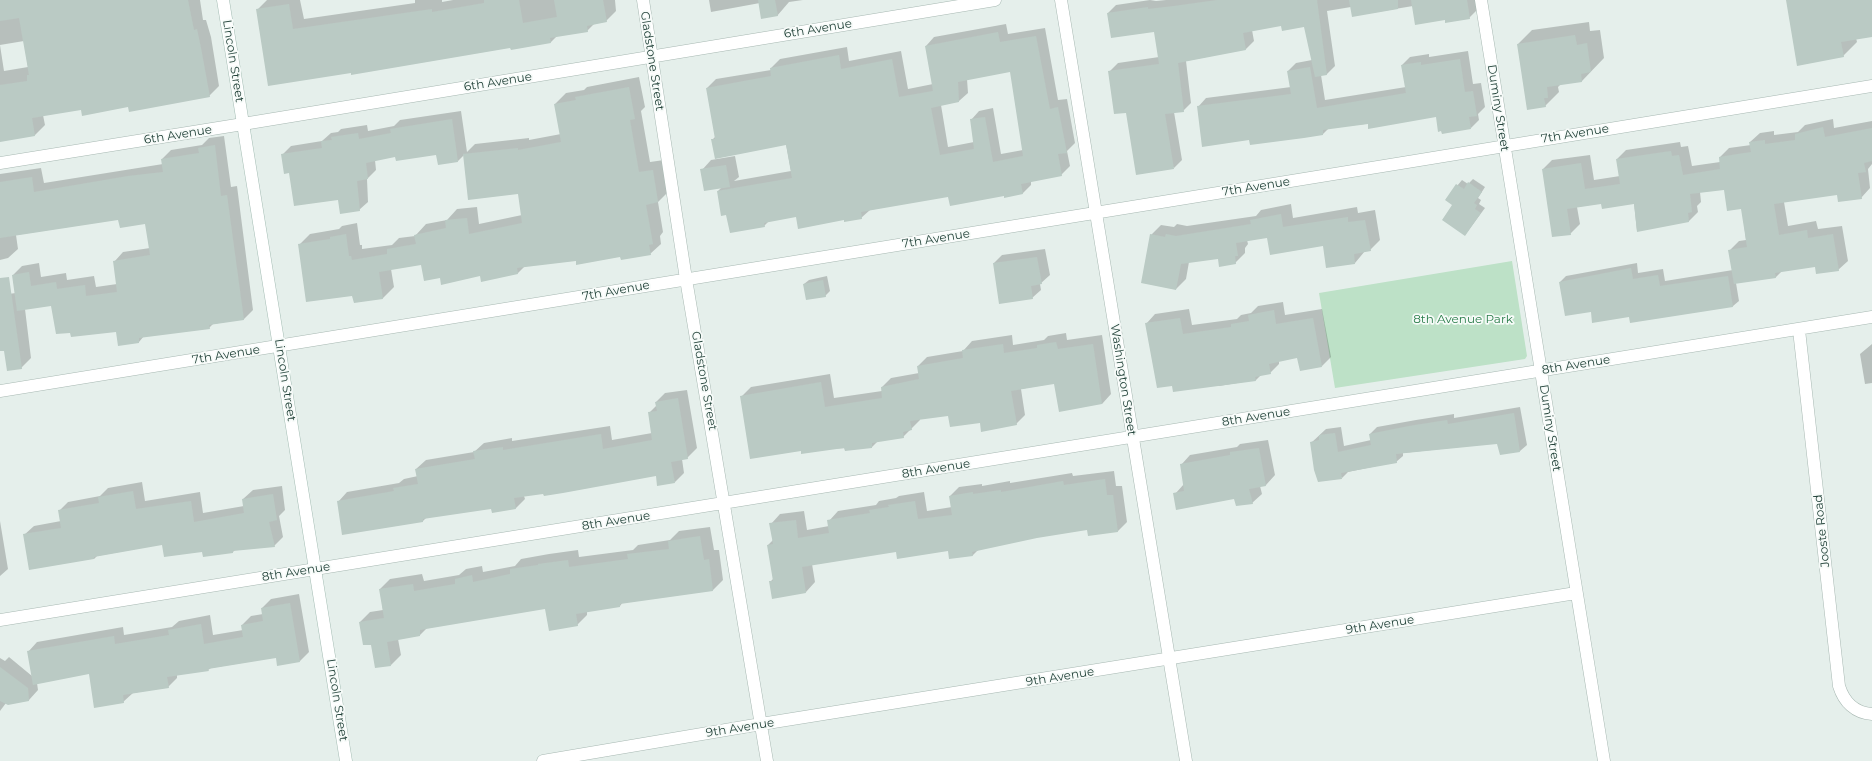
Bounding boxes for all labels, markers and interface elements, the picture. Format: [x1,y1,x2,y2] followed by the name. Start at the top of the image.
[637,10,667,112] street label: Gladstone Street
[783,17,853,41] street label: 6th Avenue
[219,19,247,103] street label: Lincoln Street
[1484,64,1512,152] street label: Duminy Street
[463,70,533,94] street label: 6th Avenue
[1540,122,1610,146] street label: 7th Avenue
[143,123,213,147] street label: 6th Avenue
[1221,175,1291,199] street label: 7th Avenue
[901,227,971,251] street label: 7th Avenue
[581,278,651,304] street label: 7th Avenue
[1413,312,1513,326] park label: 8th Avenue Park
[1107,323,1139,437] street label: Washington Street
[688,330,720,432] street label: Gladstone Street
[271,338,299,422] street label: Lincoln Street
[191,343,261,367] street label: 7th Avenue
[1541,352,1611,378] street label: 8th Avenue
[1536,384,1564,472] street label: Duminy Street
[1221,404,1291,430] street label: 8th Avenue
[901,456,971,482] street label: 8th Avenue
[1811,494,1833,568] street label: Jooste Road
[581,508,651,534] street label: 8th Avenue
[261,559,331,585] street label: 8th Avenue
[1345,613,1415,637] street label: 9th Avenue
[323,658,351,742] street label: Lincoln Street
[1025,665,1095,689] street label: 9th Avenue
[705,716,775,740] street label: 9th Avenue

